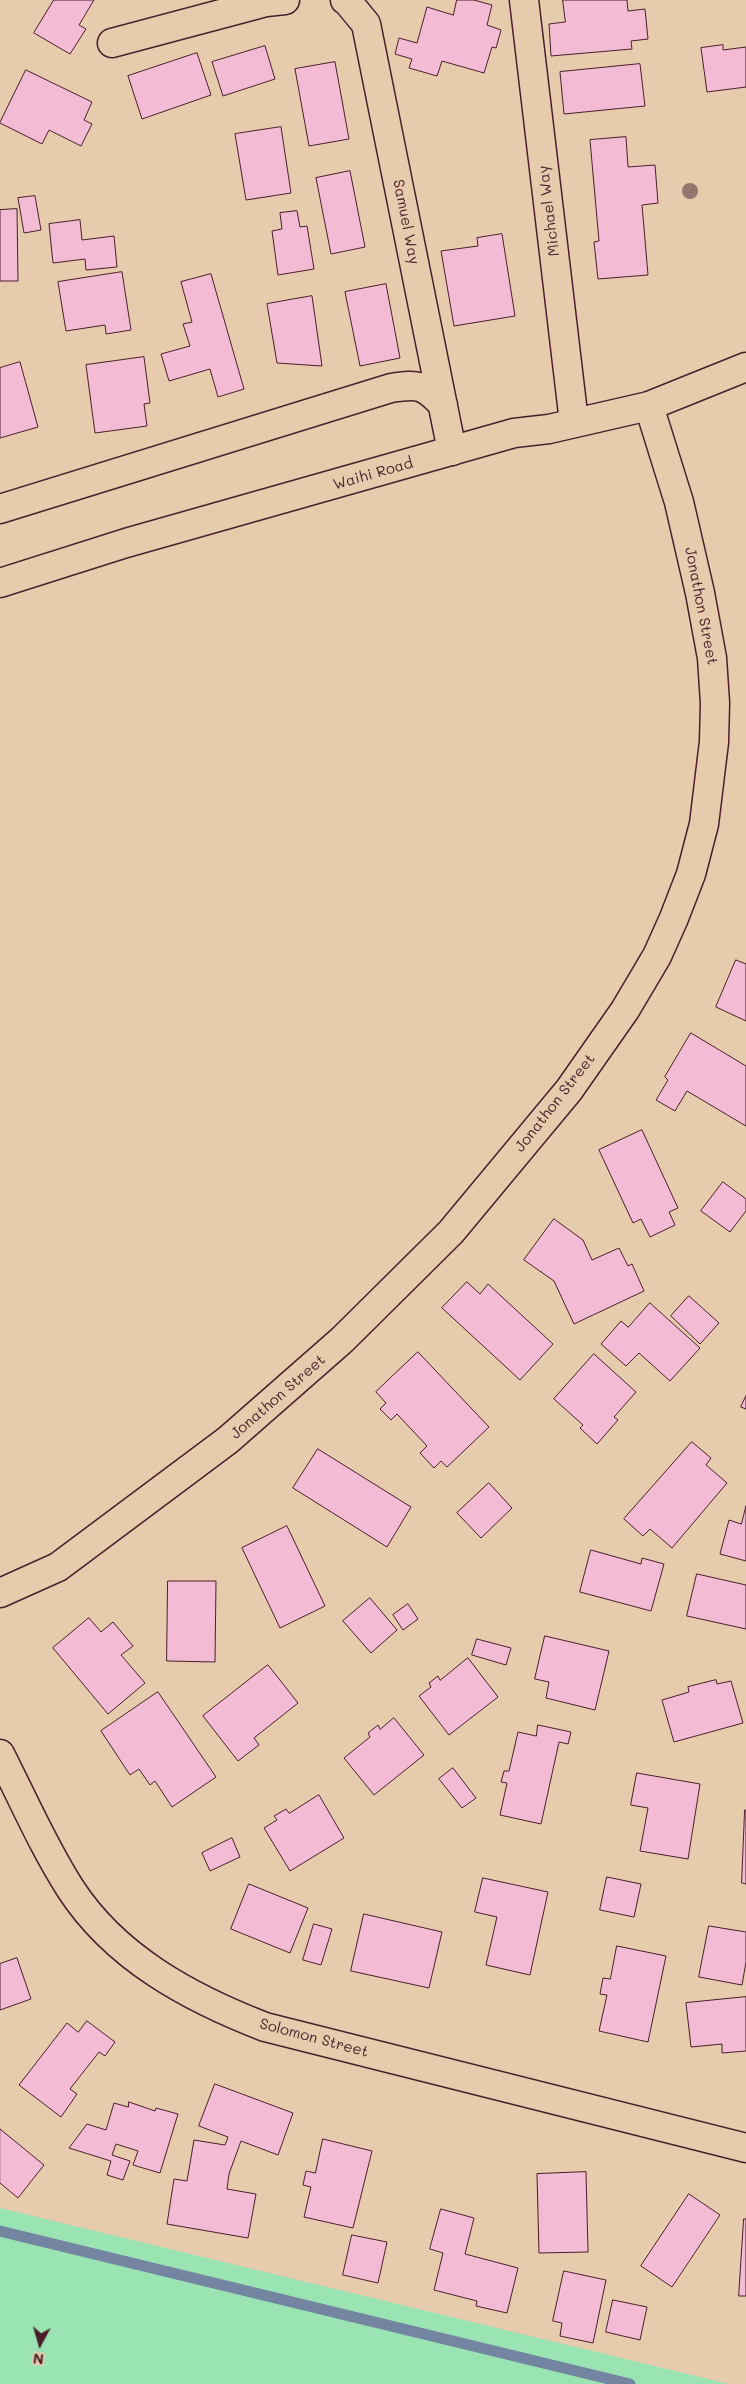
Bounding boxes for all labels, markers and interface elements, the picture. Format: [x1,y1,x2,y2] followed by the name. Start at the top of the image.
[534,165,564,257] street label: Michael Way
[389,178,423,266] street label: Samuel Way
[331,454,415,494] street label: Waihi Road
[681,546,721,666] street label: Jonathon Street
[511,1050,599,1156] street label: Jonathon Street
[227,1351,329,1443] street label: Jonathon Street
[258,2015,370,2061] street label: Solomon Street
[15,2319,65,2369] north arrow
[32,2349,45,2369] text: N

